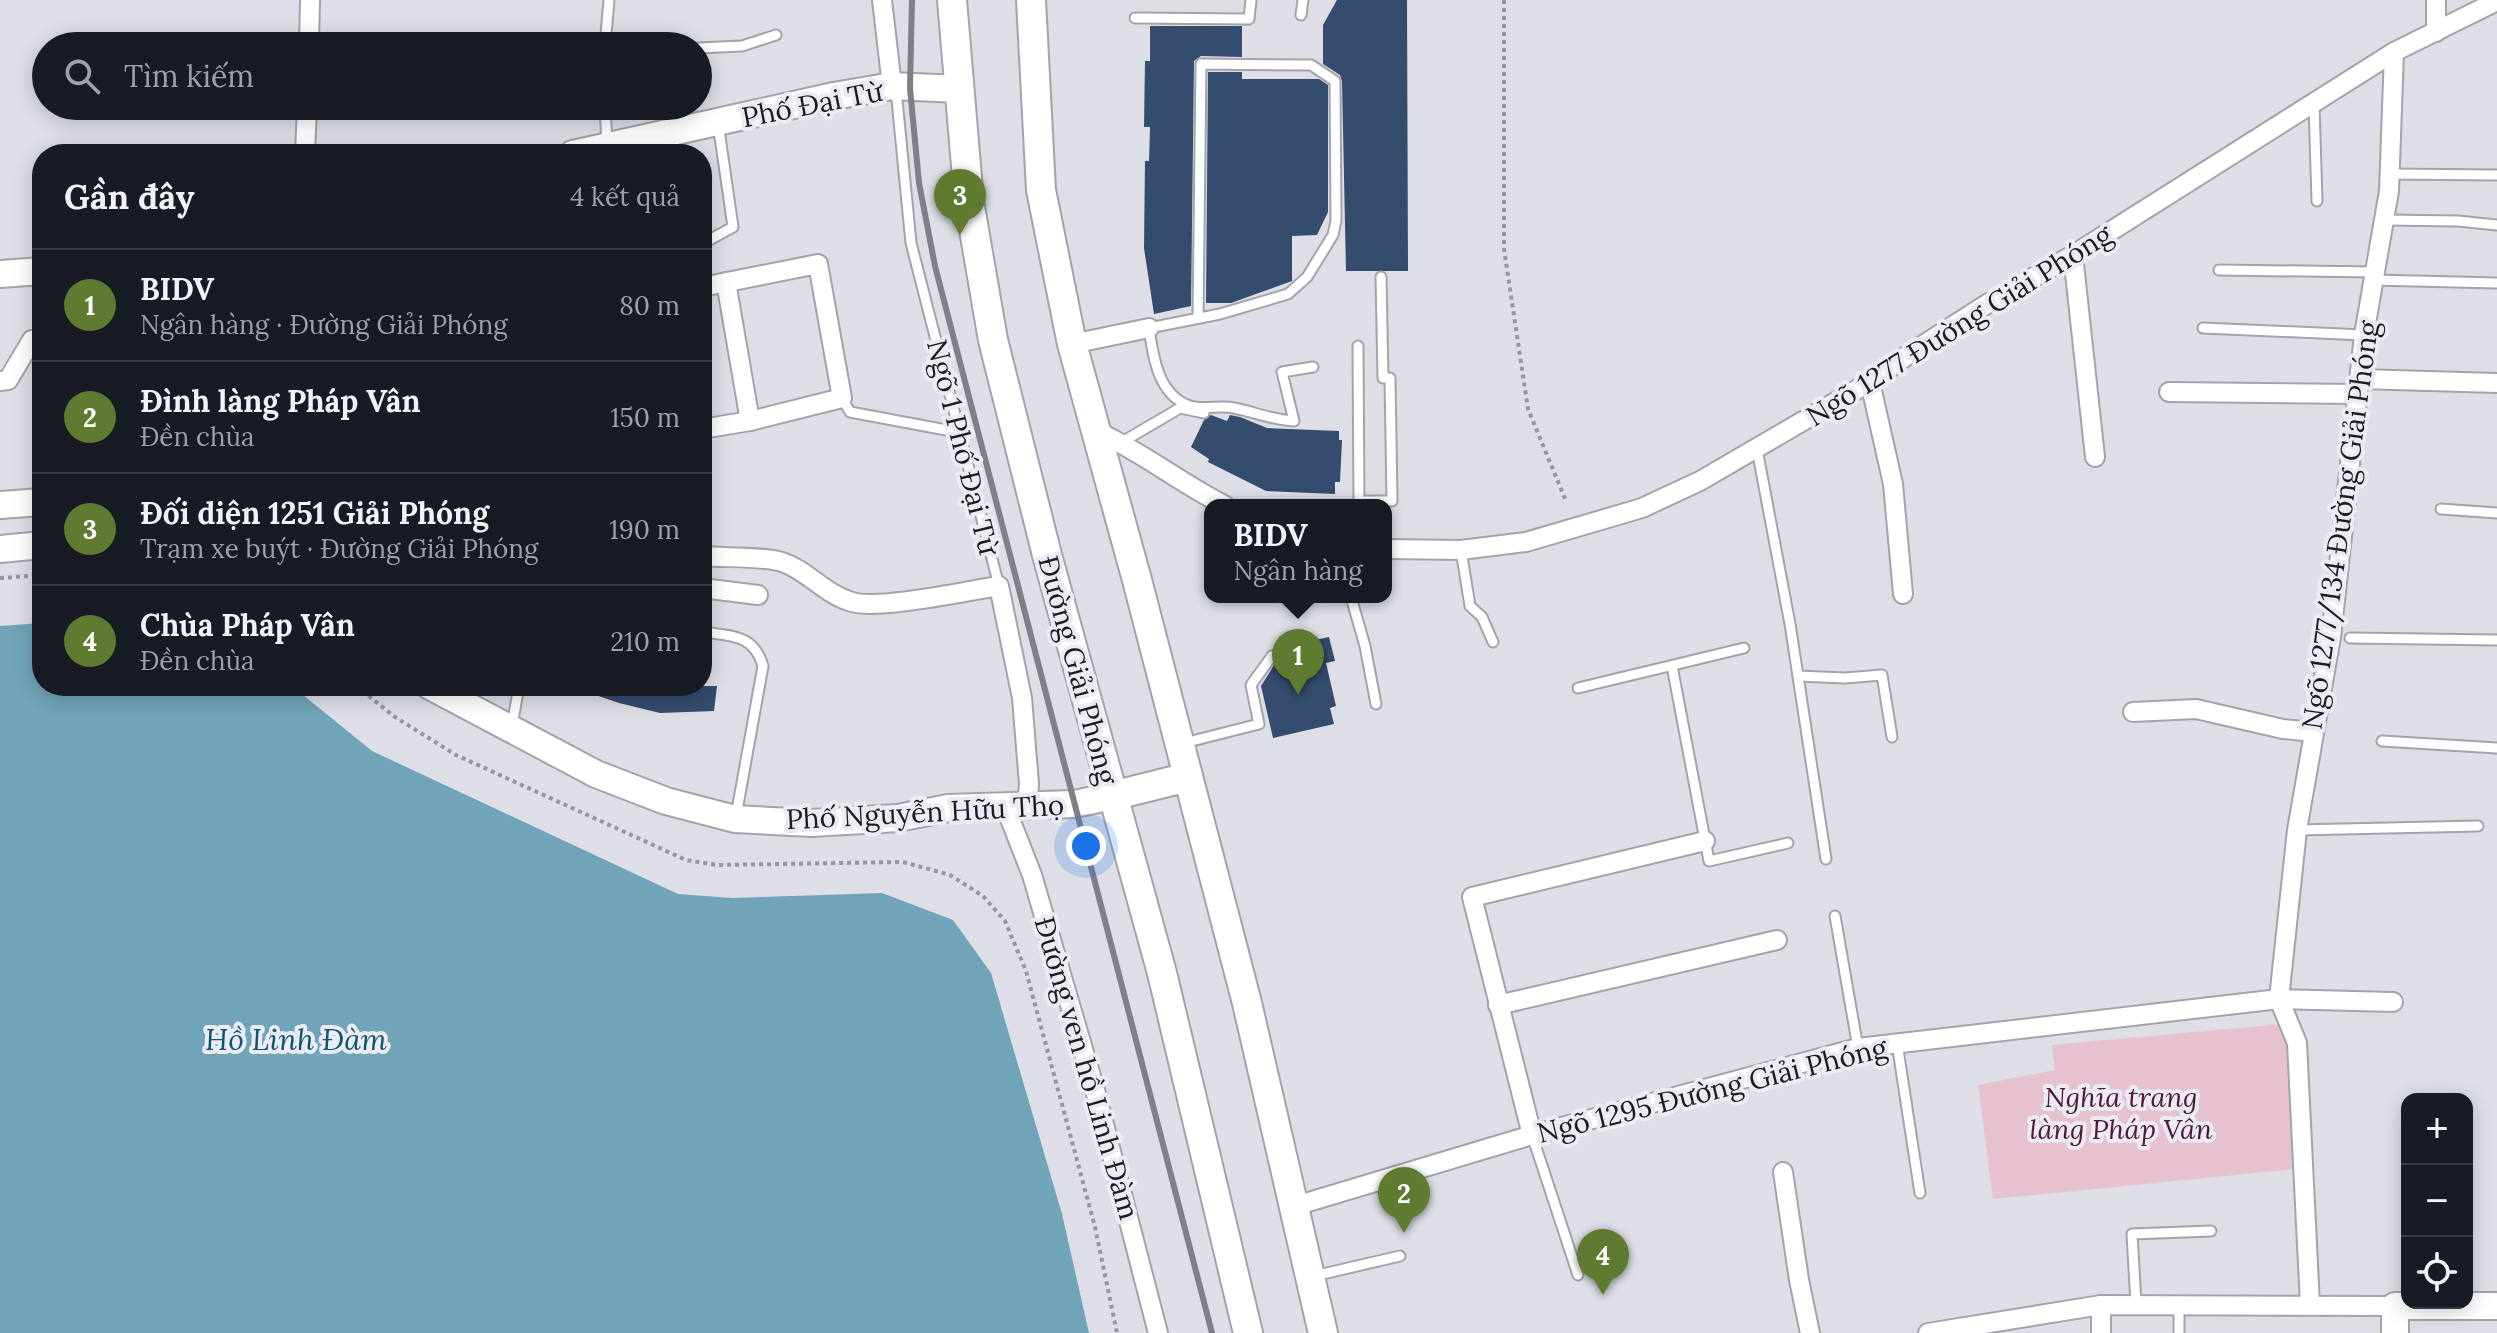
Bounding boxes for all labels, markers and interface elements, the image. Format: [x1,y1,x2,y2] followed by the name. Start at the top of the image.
[32,32,712,120] search box
[60,54,104,98] icon: search
[124,57,254,95] text: Tìm kiếm
[739,72,887,135] street label: Phố Đại Từ
[934,169,986,235] pin: 3
[64,175,194,218] text: Gần đây
[570,180,680,213] text: 4 kết quả
[1799,216,2119,434] street label: Ngõ 1277 Đường Giải Phóng
[140,270,214,308] text: BIDV
[85,289,95,322] text: 1
[619,289,680,322] text: 80 m
[140,308,508,341] text: Ngân hàng · Đường Giải Phóng
[2294,318,2387,732] street label: Ngõ 1277/134 Đường Giải Phóng
[919,336,1007,559] street label: Ngõ 1 Phố Đại Từ
[140,382,421,420] text: Đình làng Pháp Vân
[83,401,97,434] text: 2
[610,401,680,434] text: 150 m
[140,420,254,453] text: Đền chùa
[140,494,489,532] text: Đối diện 1251 Giải Phóng
[1204,499,1392,603] popup
[83,513,97,546] text: 3
[609,513,680,546] text: 190 m
[1233,516,1308,554] text: BIDV
[140,532,538,565] text: Trạm xe buýt · Đường Giải Phóng
[1030,552,1126,789] street label: Đường Giải Phóng
[1233,554,1363,587] text: Ngân hàng
[140,606,355,644] text: Chùa Pháp Vân
[83,625,97,658] text: 4
[610,625,680,658] text: 210 m
[1272,629,1324,695] pin: 1
[140,644,254,677] text: Đền chùa
[785,787,1065,837] street label: Phố Nguyễn Hữu Thọ
[1066,826,1106,866] your location
[1027,912,1147,1224] street label: Đường ven hồ Linh Đàm
[205,1020,387,1058] water label: Hồ Linh Đàm
[1533,1029,1891,1151] street label: Ngõ 1295 Đường Giải Phóng
[2029,1079,2213,1147] park label: Nghĩa trang làng Pháp Vân
[2401,1093,2473,1309] map controls
[2401,1093,2473,1165] button: +
[2401,1165,2473,1237] button: −
[1378,1167,1430,1233] pin: 2
[1577,1229,1629,1295] pin: 4
[2401,1237,2473,1309] button: locate

